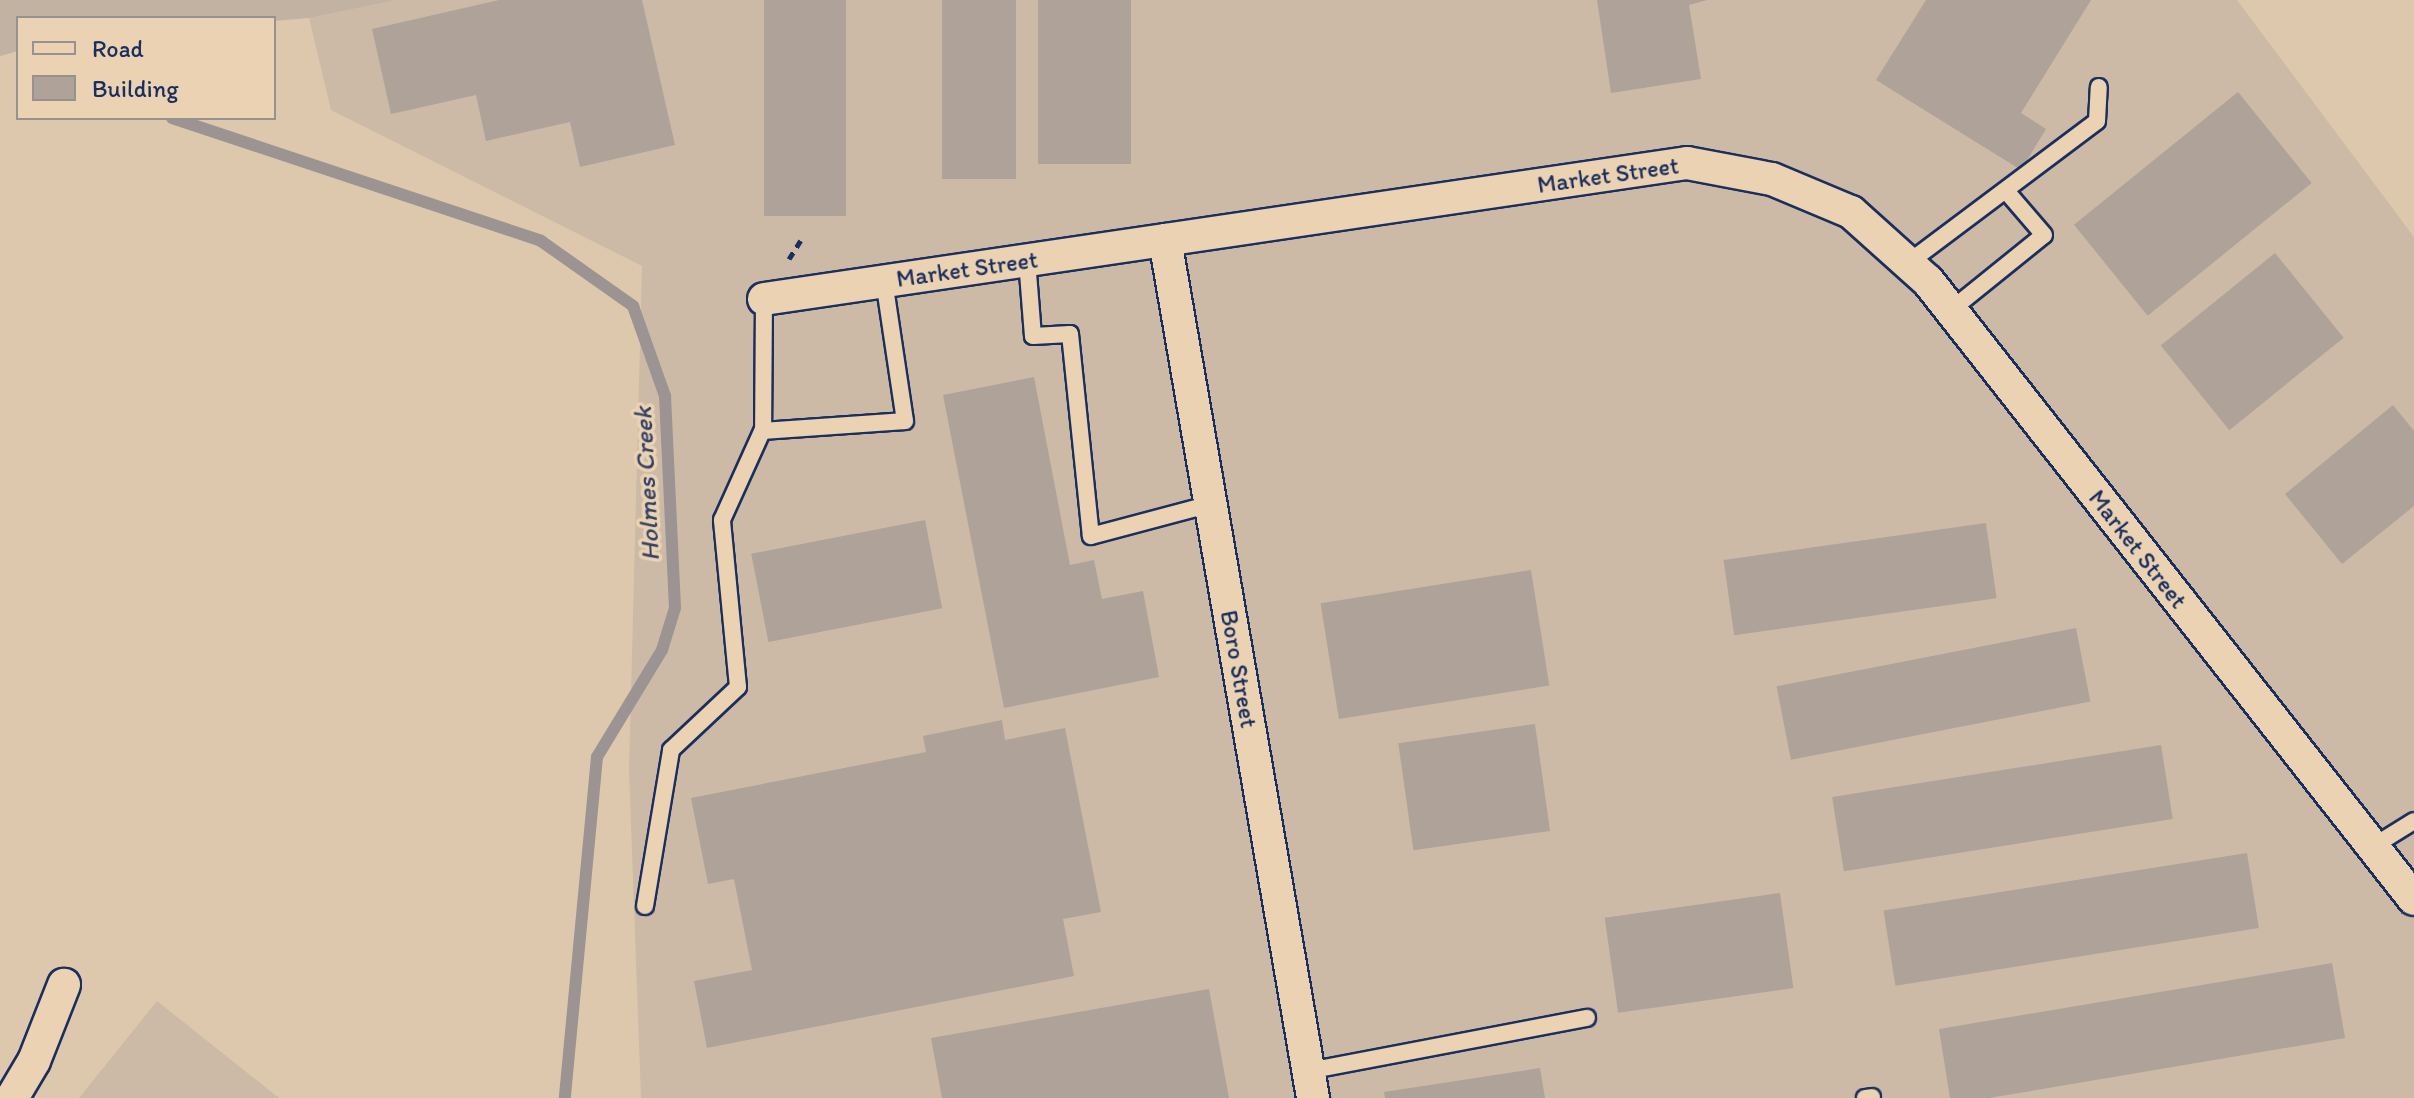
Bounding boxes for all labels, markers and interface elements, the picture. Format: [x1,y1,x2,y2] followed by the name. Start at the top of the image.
[16,16,276,120] legend
[92,34,144,63] text: Road
[92,74,179,103] text: Building
[1535,151,1681,199] street label: Market Street
[894,245,1040,293] street label: Market Street
[627,406,667,562] water label: Holmes Creek
[2083,484,2193,614] street label: Market Street
[1215,608,1263,730] street label: Boro Street

